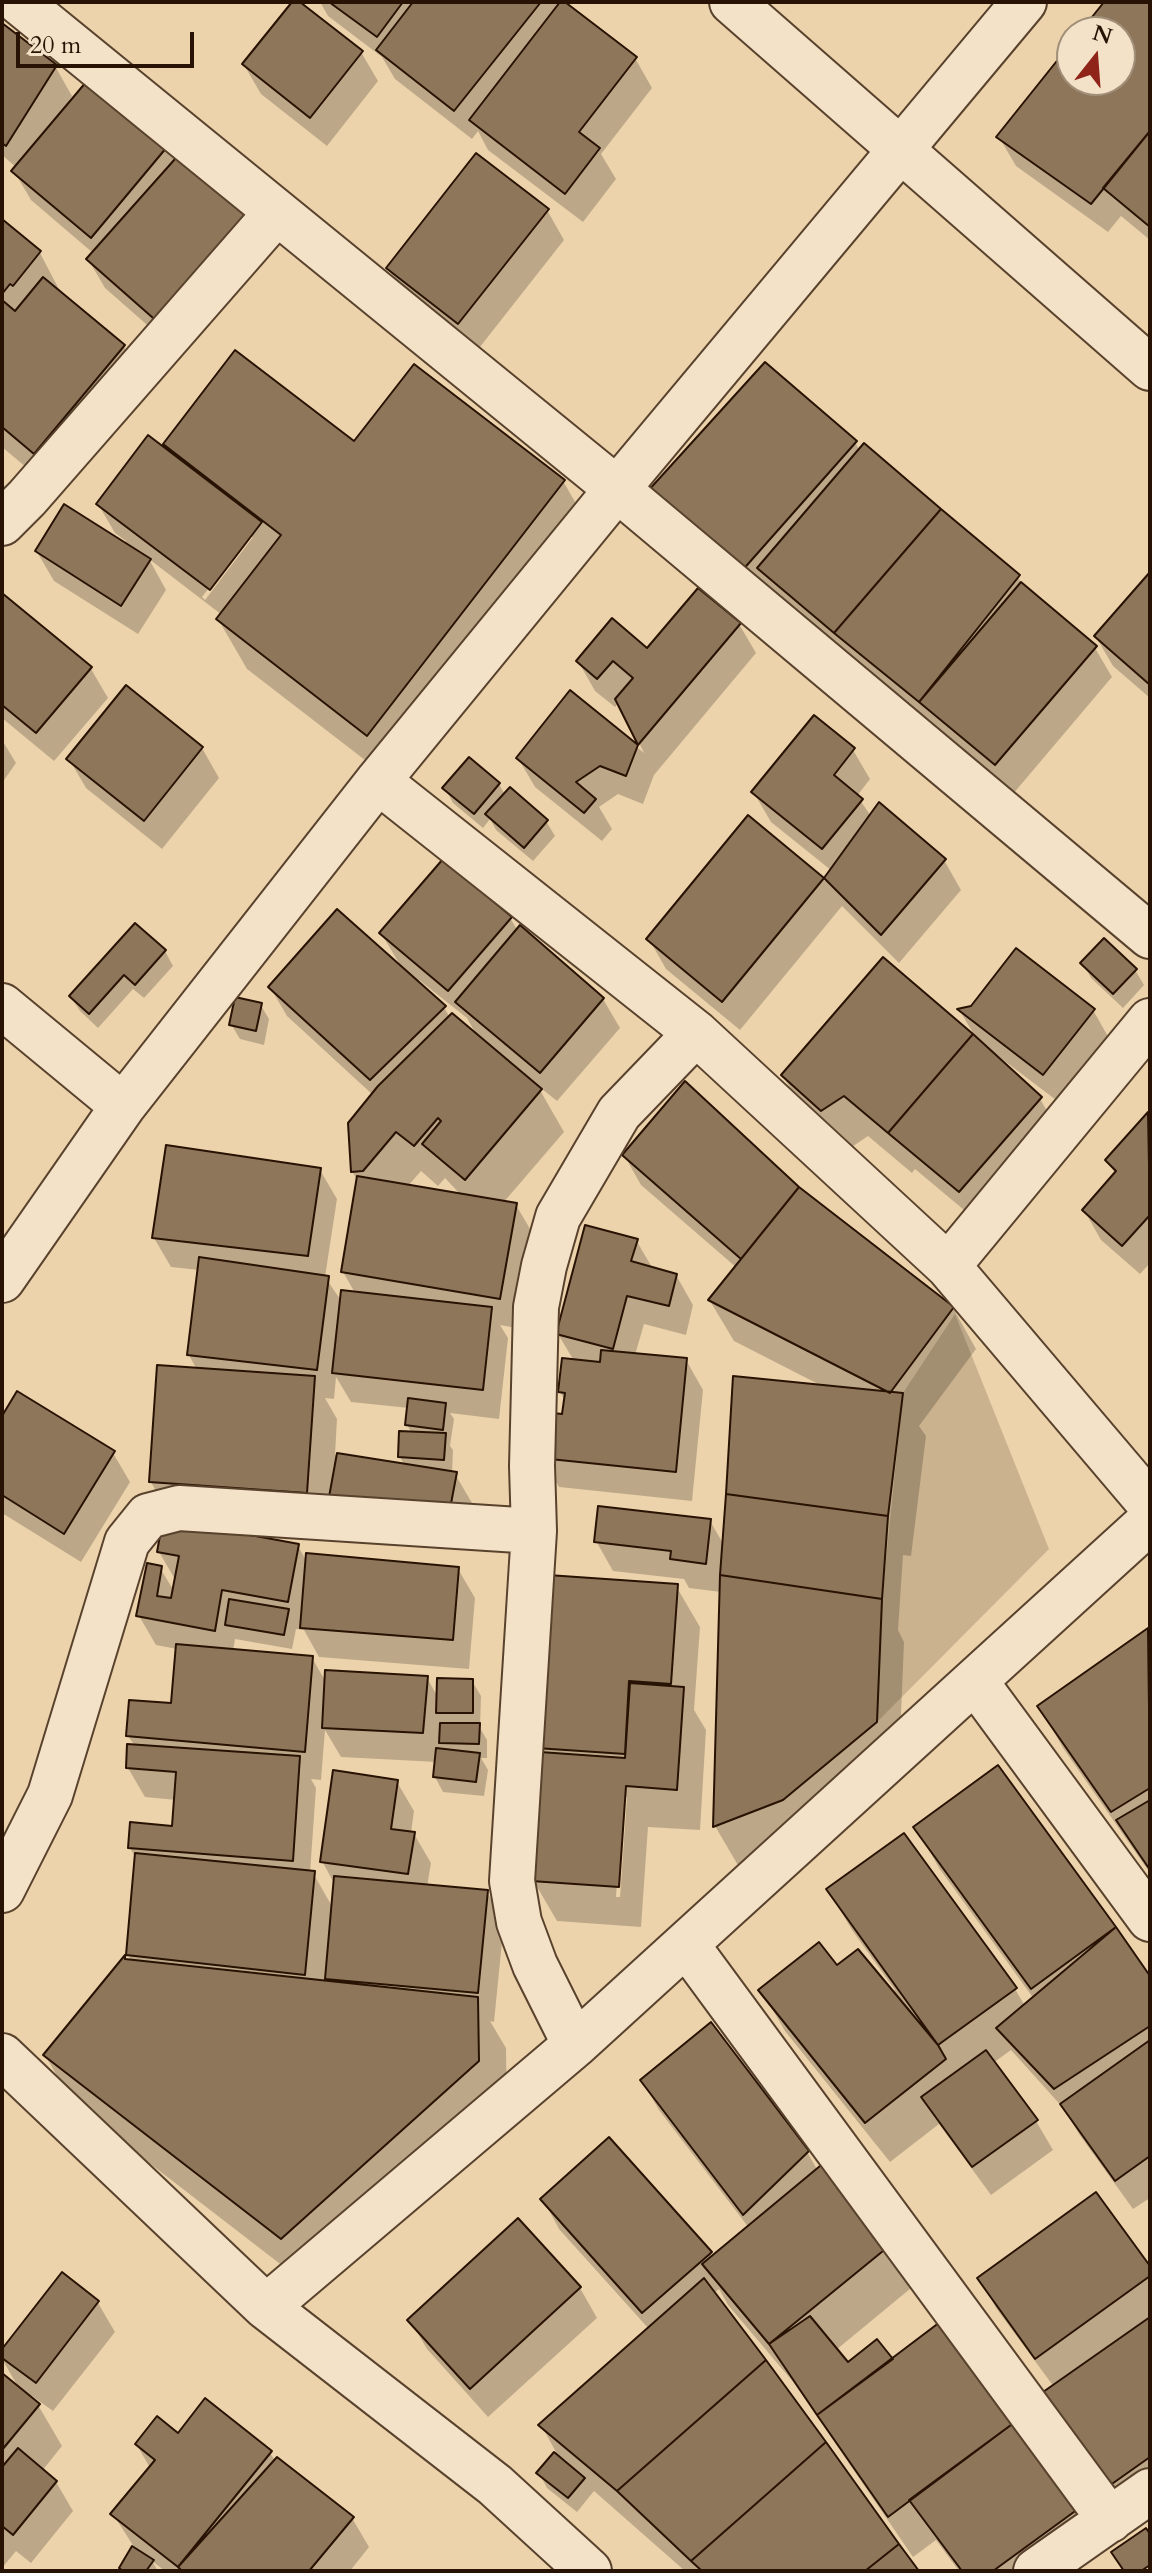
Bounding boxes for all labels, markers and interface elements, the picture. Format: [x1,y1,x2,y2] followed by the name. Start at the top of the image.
[20,16,198,66] scale bar
[1056,16,1136,96] north arrow
[1089,18,1116,52] text: N
[30,29,81,62] text: 20 m

